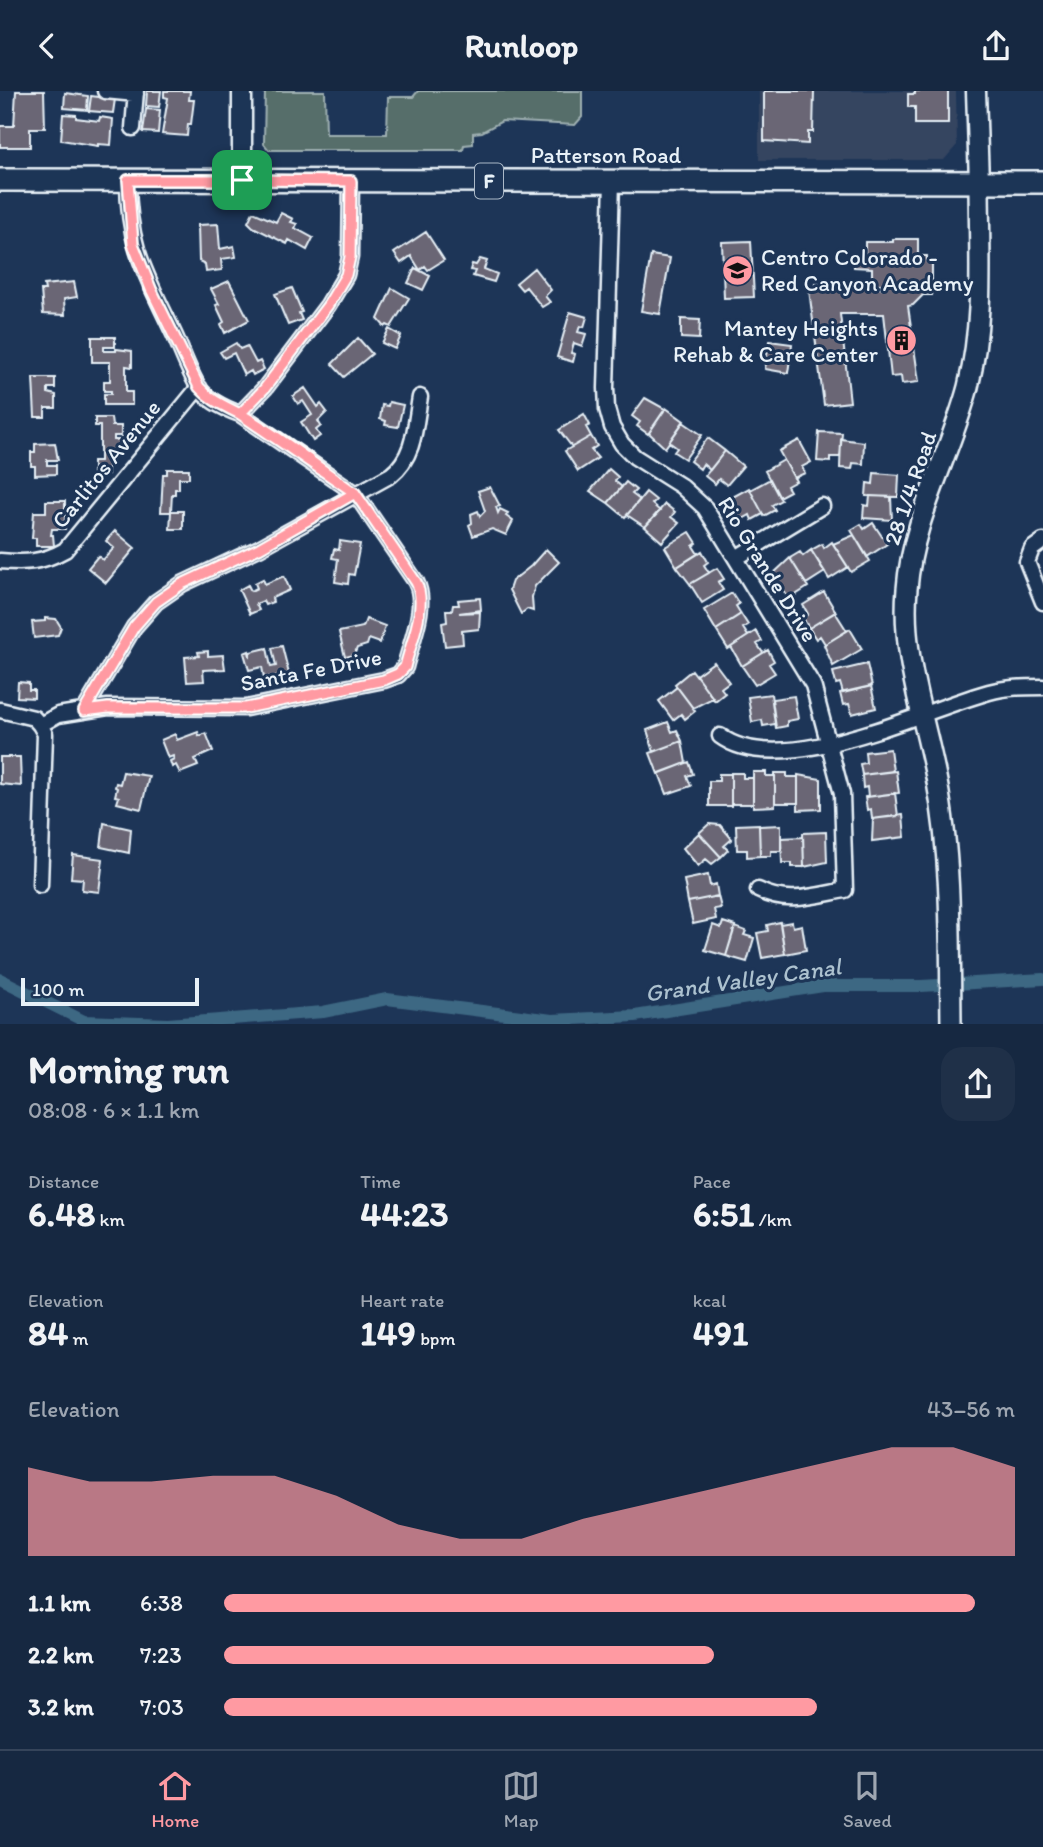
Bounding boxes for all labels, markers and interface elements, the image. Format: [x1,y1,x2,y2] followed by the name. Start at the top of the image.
[28,27,66,65] icon: back
[465,27,578,65] text: Runloop
[977,27,1015,65] icon: share
[531,141,682,169] street label: Patterson Road
[212,150,272,210] pin
[223,161,261,199] icon: arrive
[475,163,503,199] road number: F
[761,243,974,297] place label: Centro Colorado - Red Canyon Academy
[721,253,755,287] school or university icon: Centro Colorado - Red Canyon Academy
[673,314,878,368] place label: Mantey Heights Rehab & Care Center
[884,324,918,358] building icon: Mantey Heights Rehab & Care Center
[46,394,166,534] street label: Carlitos Avenue
[877,427,943,549] street label: 28 1/4 Road
[712,491,824,647] street label: Rio Grande Drive
[238,643,384,697] street label: Santa Fe Drive
[643,951,845,1008] water label: Grand Valley Canal
[21,975,200,1007] scale bar
[32,978,84,1001] text: 100 m
[28,1047,229,1093] text: Morning run
[941,1047,1015,1121] button: share
[28,1096,199,1124] text: 08:08 · 6 × 1.1 km
[28,1170,99,1193] text: Distance
[360,1170,401,1193] text: Time
[693,1170,731,1193] text: Pace
[28,1193,95,1235] text: 6.48
[360,1193,448,1235] text: 44:23
[693,1193,754,1235] text: 6:51
[95,1208,125,1231] text: km
[754,1208,792,1231] text: /km
[28,1289,104,1312] text: Elevation
[360,1289,444,1312] text: Heart rate
[693,1289,726,1312] text: kcal
[28,1312,68,1354] text: 84
[360,1312,416,1354] text: 149
[693,1312,748,1354] text: 491
[68,1327,88,1350] text: m
[416,1327,455,1350] text: bpm
[28,1395,119,1423] text: Elevation
[927,1395,1015,1423] text: 43–56 m
[28,1589,91,1617] text: 1.1 km
[140,1589,183,1617] text: 6:38
[28,1641,93,1669] text: 2.2 km
[140,1641,182,1669] text: 7:23
[28,1693,94,1721] text: 3.2 km
[140,1693,184,1721] text: 7:03
[151,1767,199,1832] tab: Home
[502,1767,540,1832] tab: Map
[843,1767,892,1832] tab: Saved

